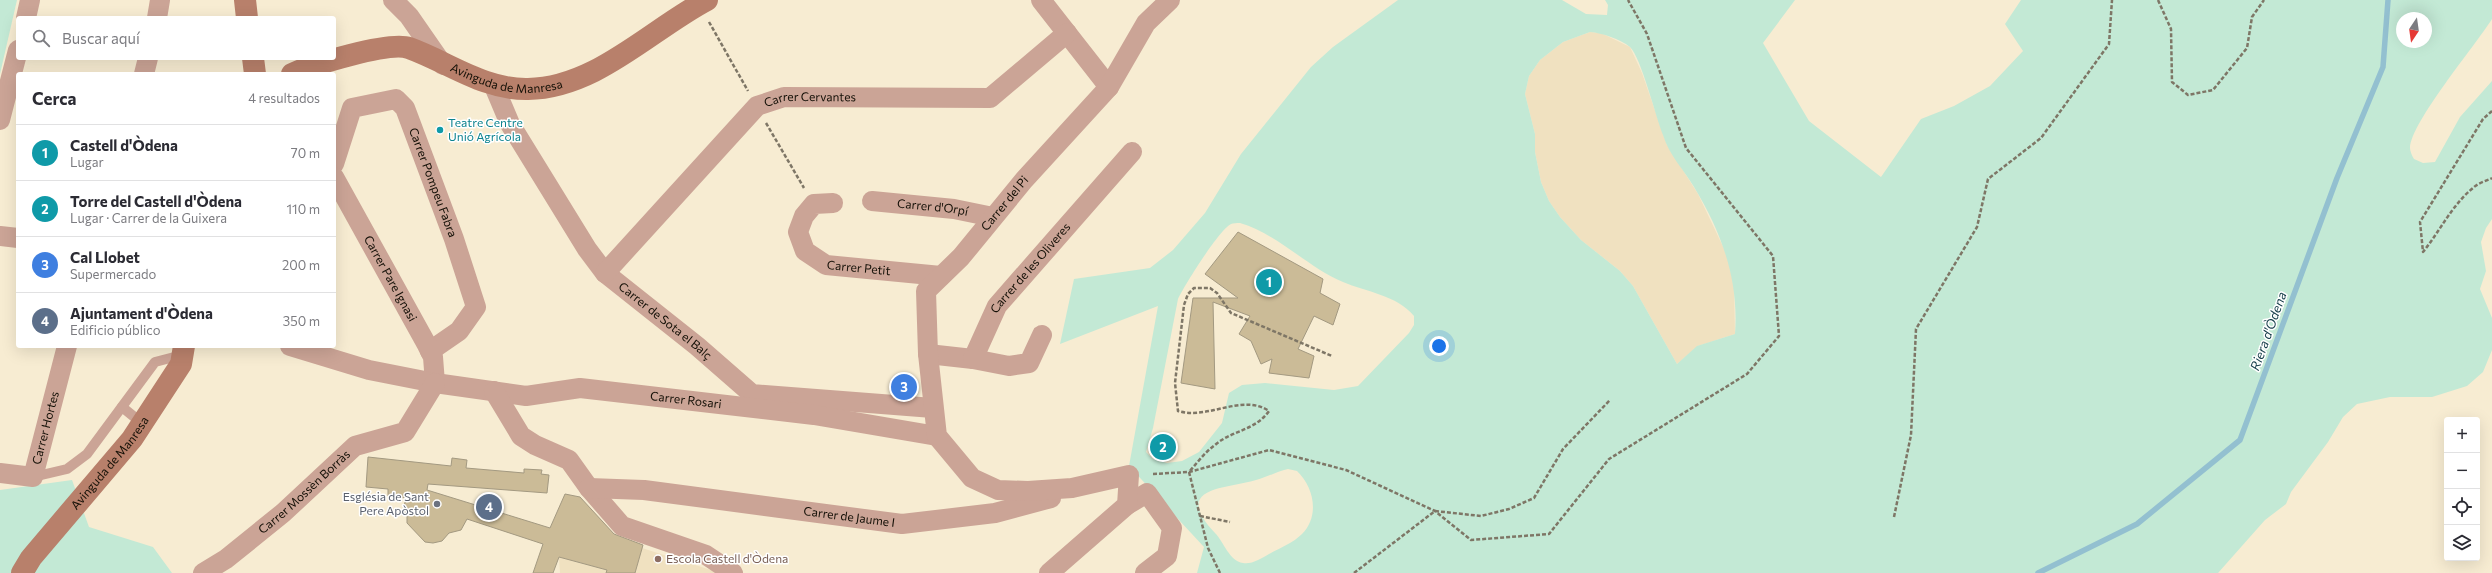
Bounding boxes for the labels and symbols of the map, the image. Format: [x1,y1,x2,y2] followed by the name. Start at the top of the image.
[2396,12,2432,48] north arrow
[449,60,564,95] street label: Avinguda de Manresa
[762,89,856,109] street label: Carrer Cervantes
[448,115,523,143] place label: Teatre Centre Unió Agrícola
[407,125,461,239] street label: Carrer Pompeu Fabra
[435,125,445,135] marker: Teatre Centre Unió Agrícola
[978,172,1031,233] street label: Carrer del Pi
[897,195,971,218] street label: Carrer d'Orpí
[987,220,1073,315] street label: Carrer de les Oliveres
[362,233,420,323] street label: Carrer Pare Ignasi
[826,257,891,277] street label: Carrer Petit
[1256,267,1282,297] pin: 1
[616,279,715,362] street label: Carrer de Sota el Balç
[2245,289,2290,373] water label: Riera d'Òdena
[1429,336,1449,356] your location
[891,372,917,402] pin: 3
[650,388,722,410] street label: Carrer Rosari
[29,390,61,466] street label: Carrer Hortes
[67,414,151,512] street label: Avinguda de Manresa
[1150,432,1176,462] pin: 2
[255,446,352,536] street label: Carrer Mossèn Borràs
[343,489,429,517] place label: Església de Sant Pere Apòstol
[476,492,502,522] pin: 4
[432,499,442,509] marker: Església de Sant Pere Apòstol
[803,503,896,529] street label: Carrer de Jaume I
[666,551,788,565] place label: Escola Castell d'Òdena
[653,554,663,564] marker: Escola Castell d'Òdena

